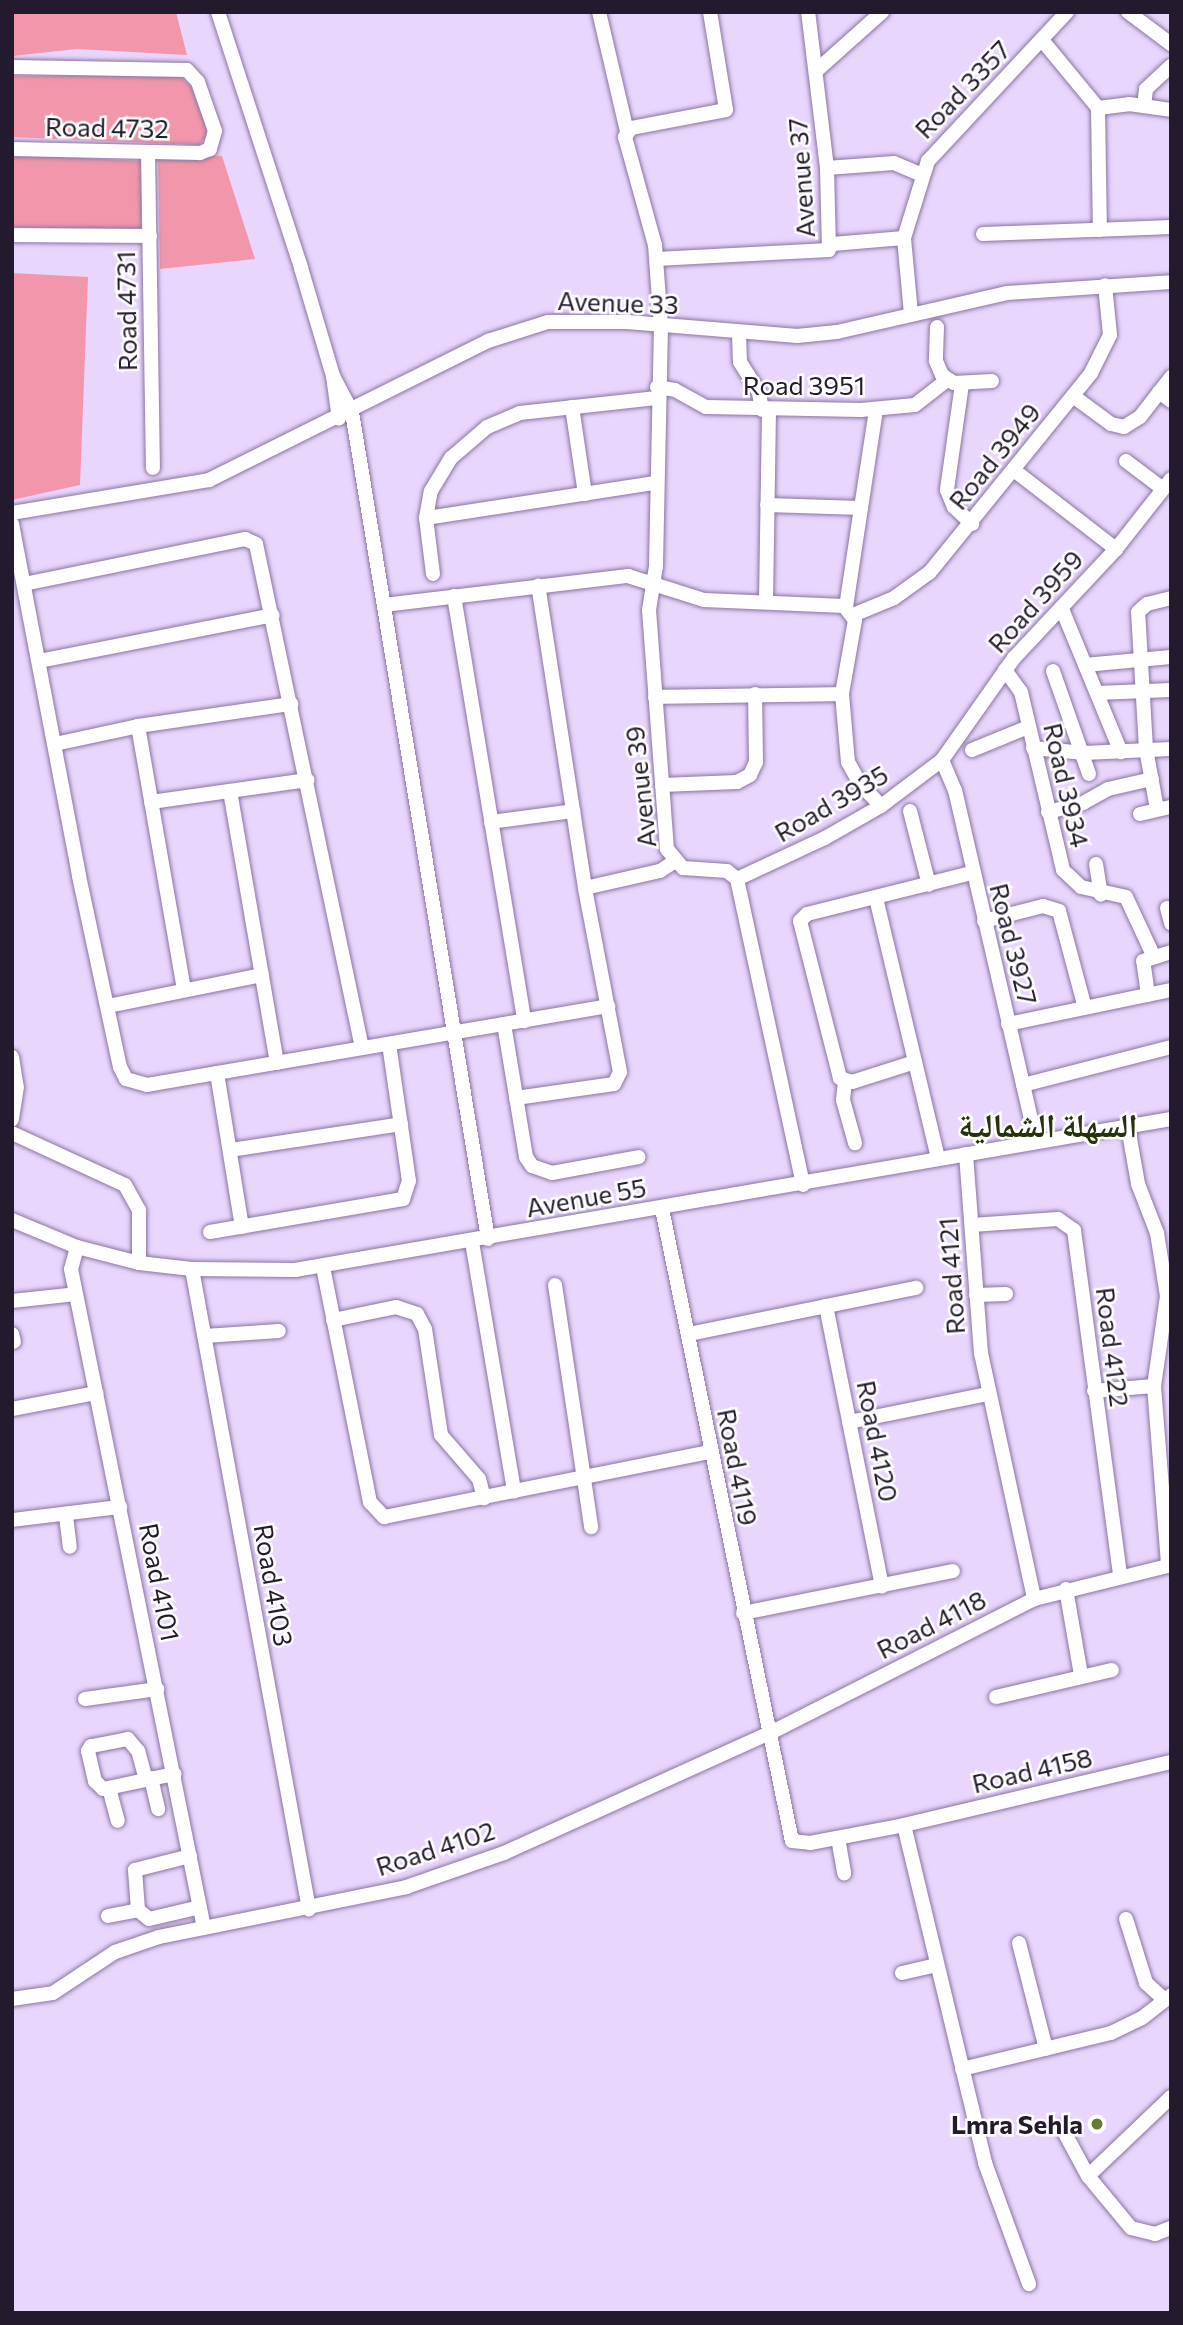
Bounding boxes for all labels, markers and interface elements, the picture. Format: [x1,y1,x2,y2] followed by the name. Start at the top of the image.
[908,34,1016,144] street label: Road 3357
[45,110,169,144] street label: Road 4732
[781,117,821,239] street label: Avenue 37
[109,251,143,371] street label: Road 4731
[557,284,679,320] street label: Avenue 33
[743,369,865,401] street label: Road 3951
[942,397,1046,515] street label: Road 3949
[981,543,1089,659] street label: Road 3959
[1038,720,1096,850] street label: Road 3934
[618,725,662,849] street label: Avenue 39
[769,758,893,848] street label: Road 3935
[984,880,1044,1008] street label: Road 3927
[958,1104,1138,1144] district label: السهلة الشمالية
[523,1171,649,1223] street label: Avenue 55
[931,1216,971,1336] street label: Road 4121
[1090,1285,1136,1409] street label: Road 4122
[851,1378,905,1504] street label: Road 4120
[711,1406,765,1528] street label: Road 4119
[133,1520,187,1644] street label: Road 4101
[248,1522,300,1648] street label: Road 4103
[871,1583,991,1665] street label: Road 4118
[969,1741,1095,1799] street label: Road 4158
[372,1814,498,1882] street label: Road 4102
[951,2108,1083,2140] place label: Lmra Sehla
[1089,2116,1105,2132] marker: Lmra Sehla

